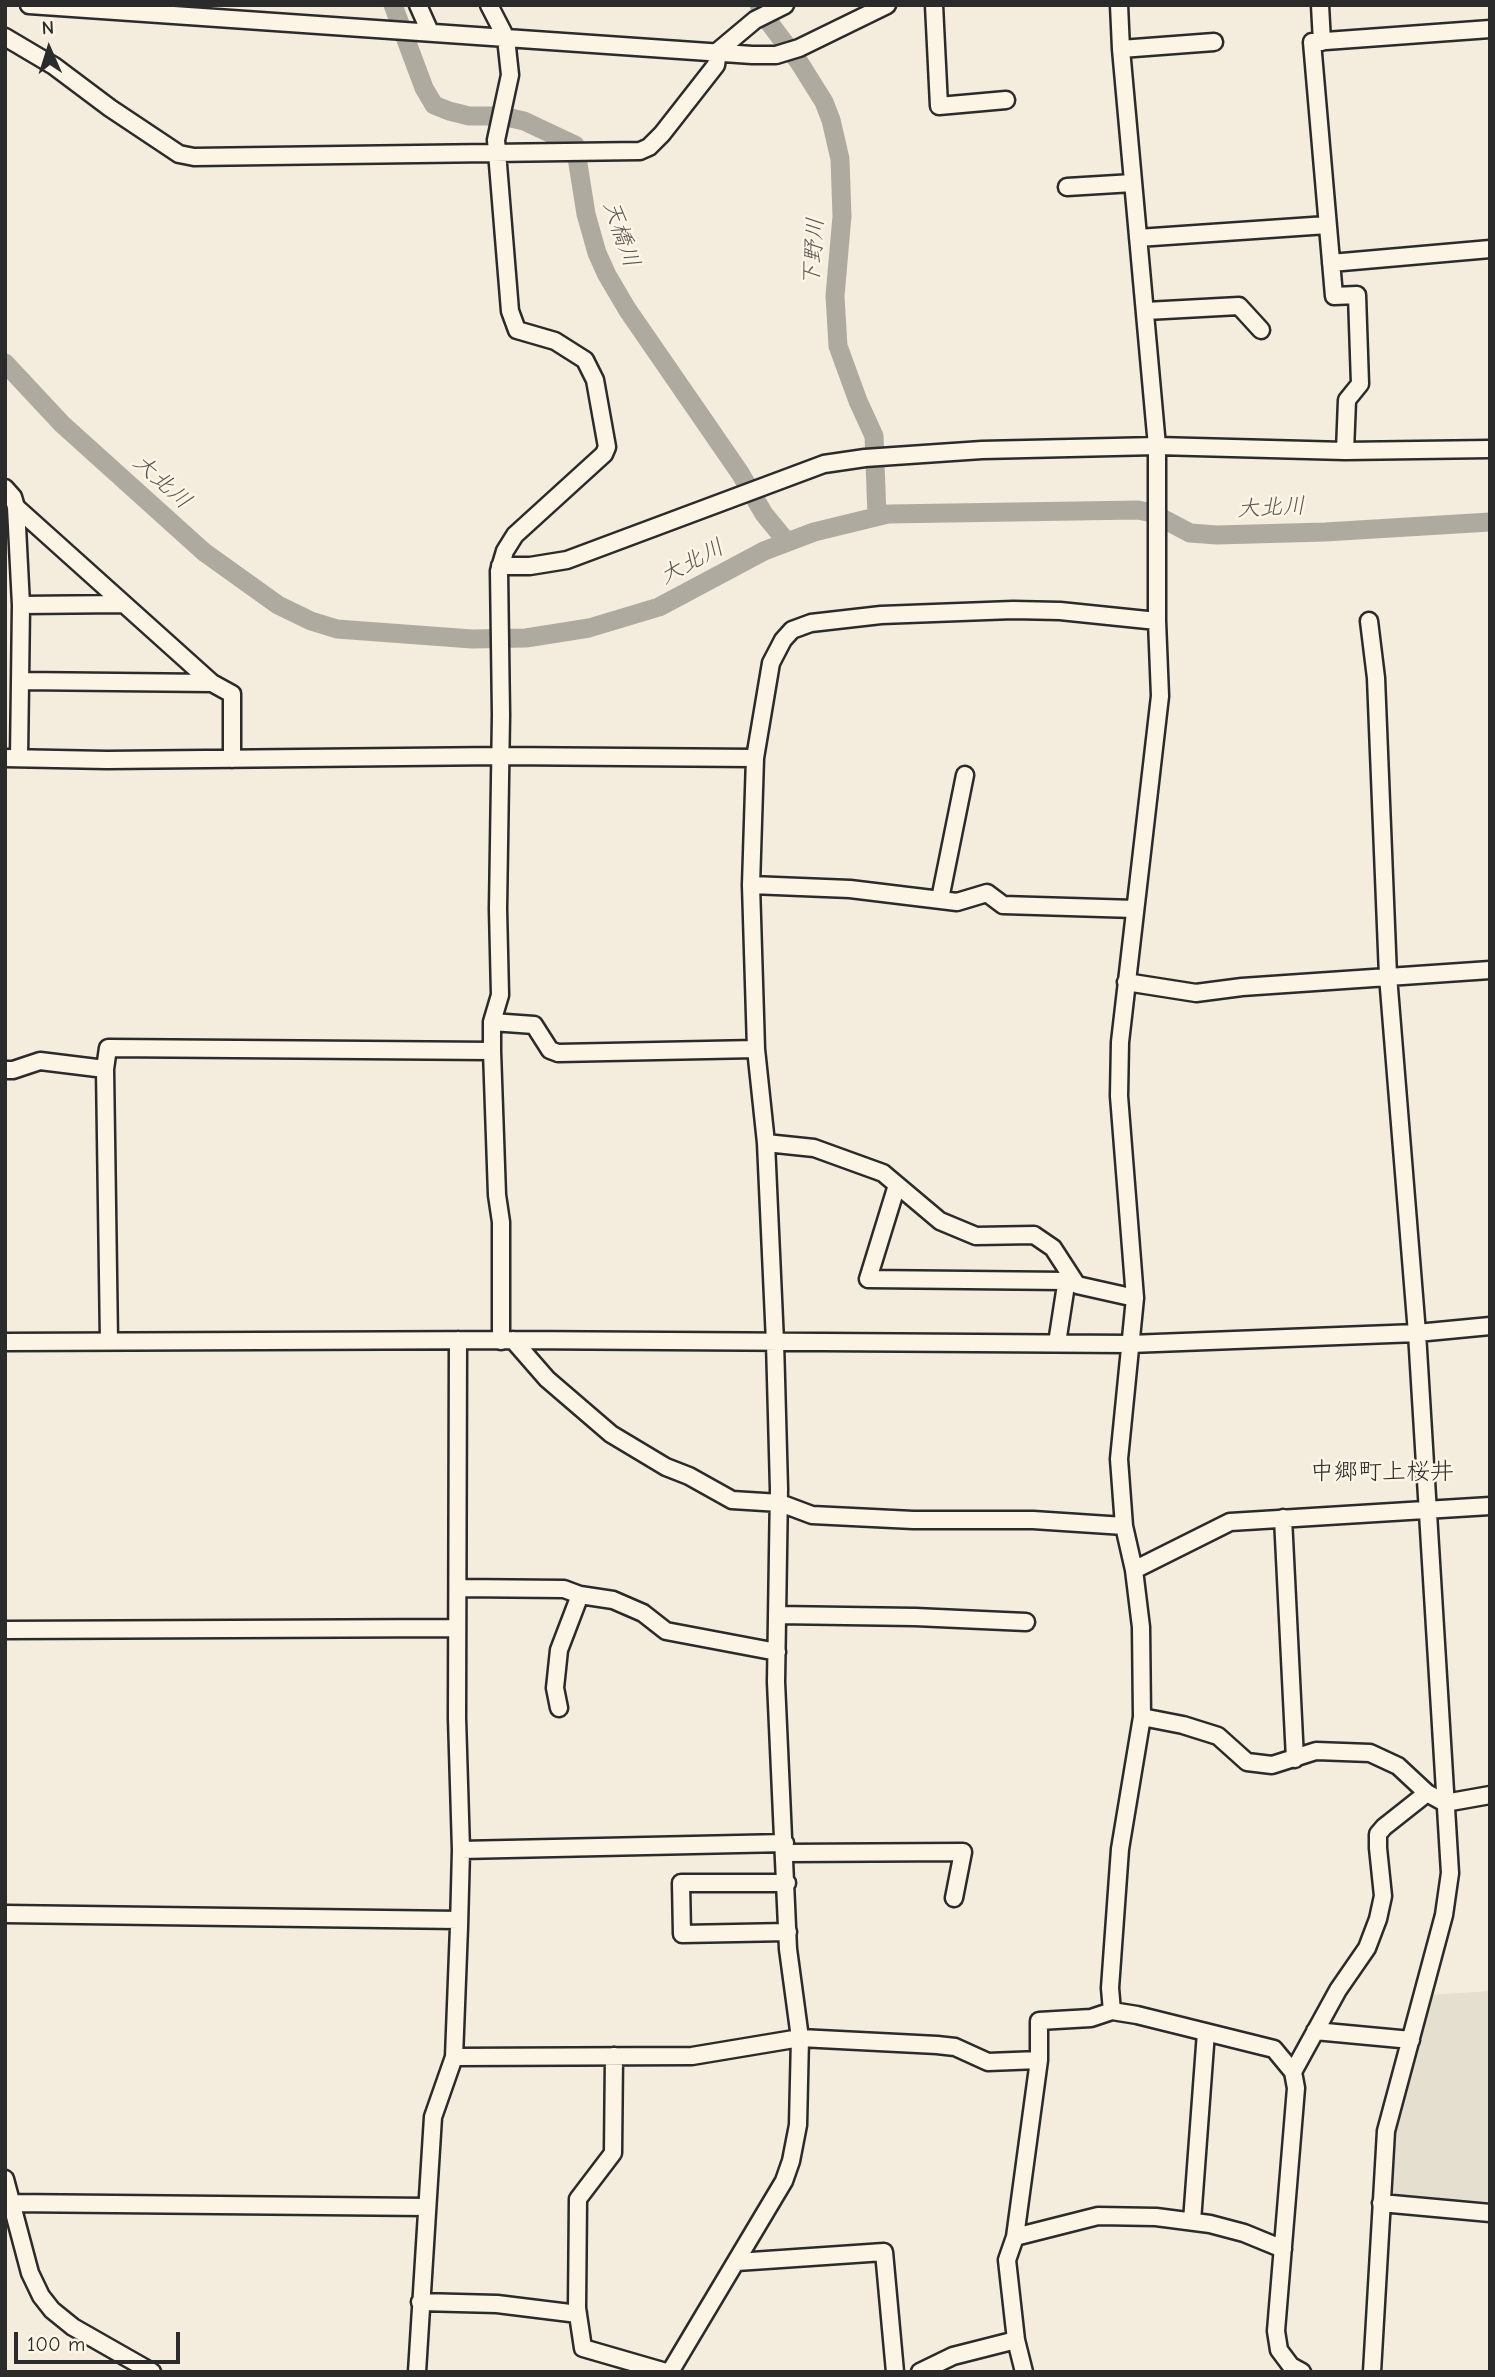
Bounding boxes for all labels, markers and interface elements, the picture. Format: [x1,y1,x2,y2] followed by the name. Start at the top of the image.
[14,14,84,84] north arrow
[41,17,55,39] text: N
[597,197,645,271] water label: 天橋川
[798,217,830,287] water label: 下野川
[127,449,197,515] water label: 大北川
[1236,492,1306,524] water label: 大北川
[655,534,729,590] water label: 大北川
[1310,1458,1454,1486] district label: 中郷町上桜井
[18,2318,184,2362] scale bar
[27,2332,85,2356] text: 100 m

